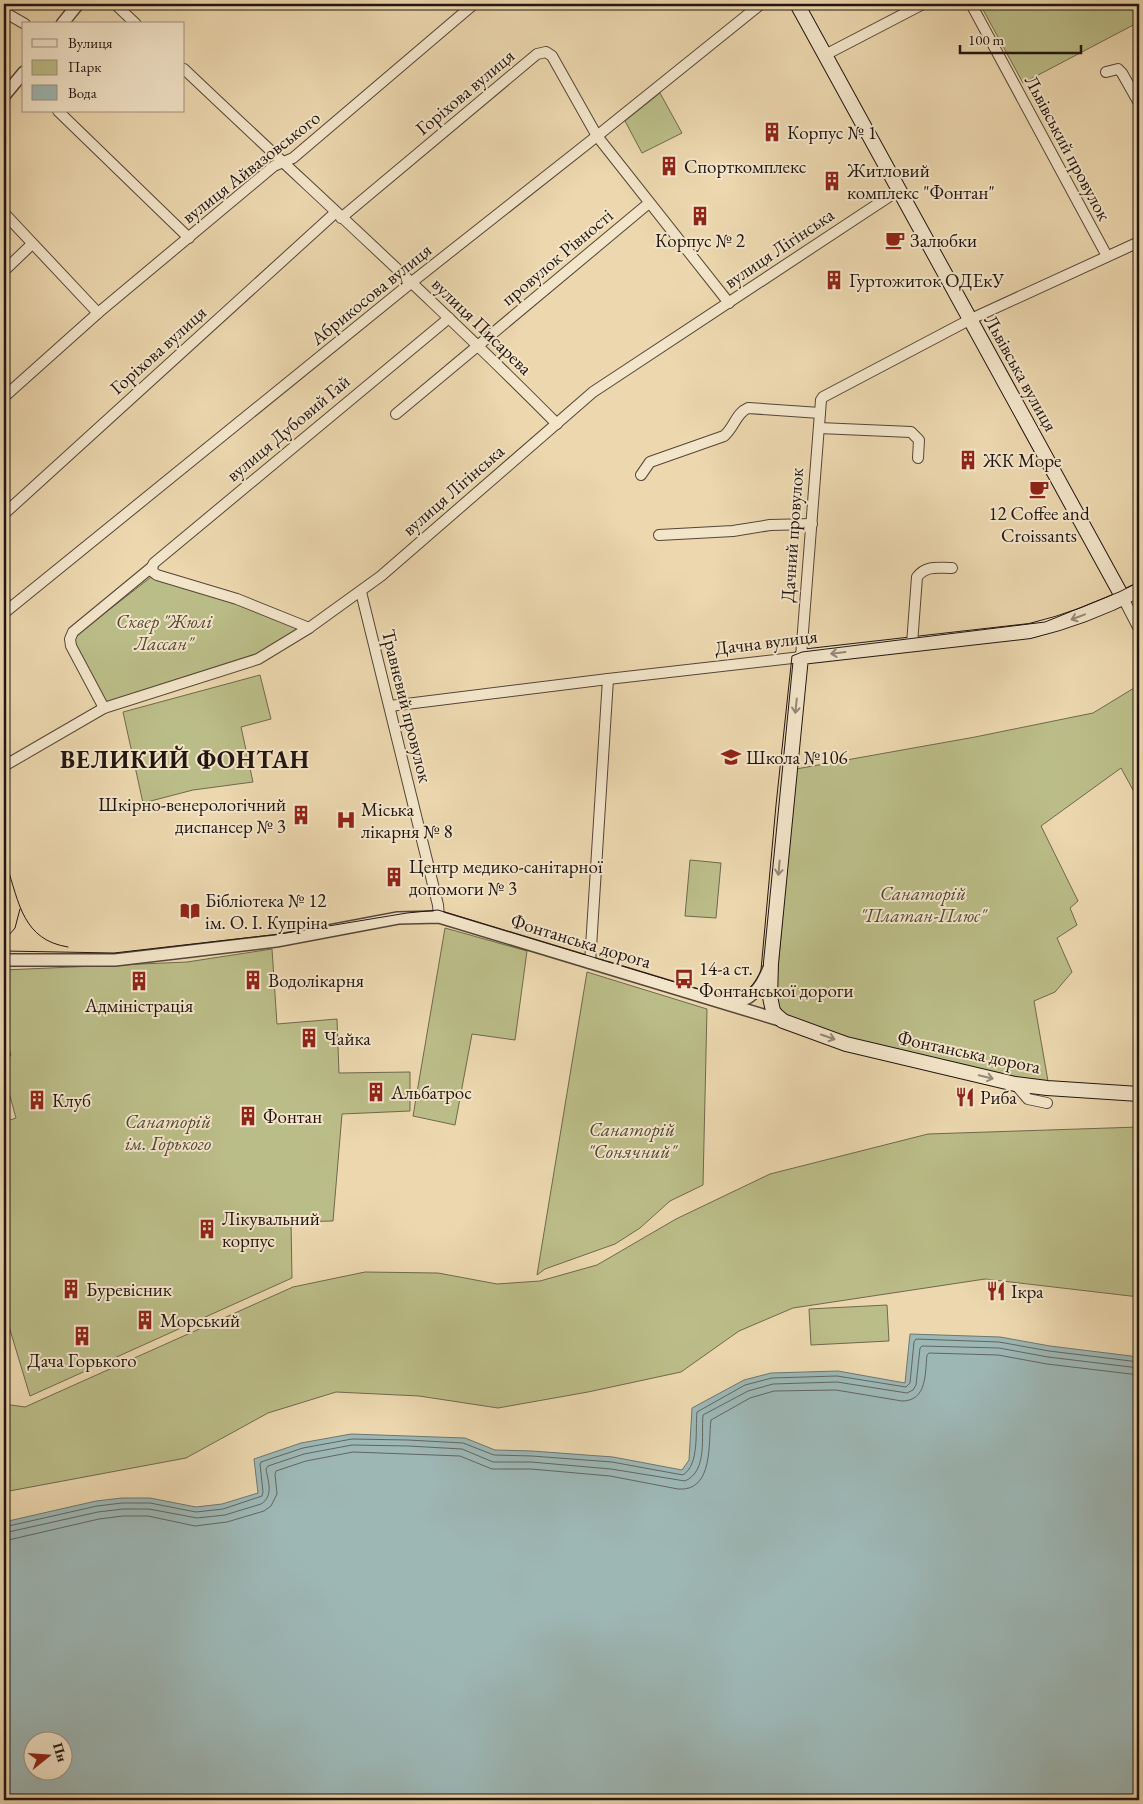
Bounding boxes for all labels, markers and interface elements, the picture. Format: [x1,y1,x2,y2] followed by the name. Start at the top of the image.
[22,22,185,112] legend
[960,22,1082,54] scale bar
[968,30,1005,49] text: 100 m
[68,33,113,52] text: Вулиця
[410,43,520,141] street label: Горіхова вулиця
[68,57,101,76] text: Парк
[1019,71,1117,225] street label: Львівський провулок
[68,83,97,102] text: Вода
[177,105,325,229] street label: вулиця Айвазовського
[787,120,877,145] place label: Корпус № 1
[761,121,783,143] building icon: Корпус № 1
[684,154,807,179] place label: Спорткомплекс
[658,155,680,177] building icon: Спорткомплекс
[846,158,995,205] place label: Житловий комплекс "Фонтан"
[821,170,843,192] building icon: Житловий комплекс "Фонтан"
[719,202,839,294] street label: вулиця Лігінська
[496,203,618,311] street label: провулок Рівності
[689,205,711,227] building icon: Корпус № 2
[655,228,745,253] place label: Корпус № 2
[910,228,977,253] place label: Залюбки
[884,229,906,251] cafe icon: Залюбки
[304,237,437,351] street label: Абрикосова вулиця
[849,268,1005,293] place label: Гуртожиток ОДЕкУ
[823,269,845,291] building icon: Гуртожиток ОДЕкУ
[426,272,538,381] street label: вулиця Писарева
[104,300,212,400] street label: Горіхова вулиця
[979,310,1064,436] street label: Львівська вулиця
[221,369,355,487] street label: вулиця Дубовий Гай
[397,438,510,541] street label: вулиця Лігінська
[982,448,1061,473] place label: ЖК Море
[957,449,979,471] building icon: ЖК Море
[775,467,809,603] street label: Дачний провулок
[1028,478,1050,500] cafe icon: 12 Coffee and Croissants
[988,501,1090,548] place label: 12 Coffee and Croissants
[116,609,213,656] park label: Сквер "Жюлі Лассан"
[1071,613,1086,622] one-way arrow
[713,623,819,661] street label: Дачна вулиця
[376,627,438,785] street label: Травневий провулок
[831,648,847,658] one-way arrow
[791,698,801,714] one-way arrow
[60,744,310,775] district label: ВЕЛИКИЙ ФОНТАН
[746,745,848,770] place label: Школа №106
[720,746,742,768] school or university icon: Школа №106
[98,792,286,839] place label: Шкірно-венерологічний диспансер № 3
[361,797,453,844] place label: Міська лікарня № 8
[290,804,312,826] building icon: Шкірно-венерологічний диспансер № 3
[335,809,357,831] hospital icon: Міська лікарня № 8
[409,854,603,901] place label: Центр медико-санітарної допомоги № 3
[775,859,784,875] one-way arrow
[383,866,405,888] building icon: Центр медико-санітарної допомоги № 3
[860,881,988,928] park label: Санаторій "Платан-Плюс"
[205,888,329,935] place label: Бібліотека № 12 ім. О. І. Купріна
[179,900,201,922] library icon: Бібліотека № 12 ім. О. І. Купріна
[508,908,655,974] street label: Фонтанська дорога
[699,956,854,1003] place label: 14-а ст. Фонтанської дороги
[268,968,365,993] place label: Водолікарня
[673,968,695,990] bus stop icon: 14-а ст. Фонтанської дороги
[242,969,264,991] building icon: Водолікарня
[128,970,150,992] building icon: Адміністрація
[84,993,194,1018] place label: Адміністрація
[895,1025,1043,1079] street label: Фонтанська дорога
[324,1026,371,1051] place label: Чайка
[298,1027,320,1049] building icon: Чайка
[820,1033,836,1043] one-way arrow
[977,1073,993,1082] one-way arrow
[390,1080,472,1105] place label: Альбатрос
[365,1081,387,1103] building icon: Альбатрос
[980,1085,1017,1110] place label: Риба
[954,1086,976,1108] restaurant icon: Риба
[52,1088,91,1113] place label: Клуб
[26,1089,48,1111] building icon: Клуб
[263,1104,322,1129] place label: Фонтан
[237,1105,259,1127] building icon: Фонтан
[125,1109,211,1156] park label: Cанаторій ім. Горького
[588,1117,678,1164] park label: Санаторій "Сонячний"
[222,1206,320,1253] place label: Лікувальний корпус
[196,1218,218,1240] building icon: Лікувальний корпус
[86,1277,172,1302] place label: Буревісник
[60,1278,82,1300] building icon: Буревісник
[1011,1279,1044,1304] place label: Ікра
[985,1280,1007,1302] restaurant icon: Ікра
[160,1308,240,1333] place label: Морський
[134,1309,156,1331] building icon: Морський
[71,1325,93,1347] building icon: Дача Горького
[27,1348,137,1373] place label: Дача Горького
[22,1732,72,1782] north arrow
[49,1740,72,1764] text: Пн

